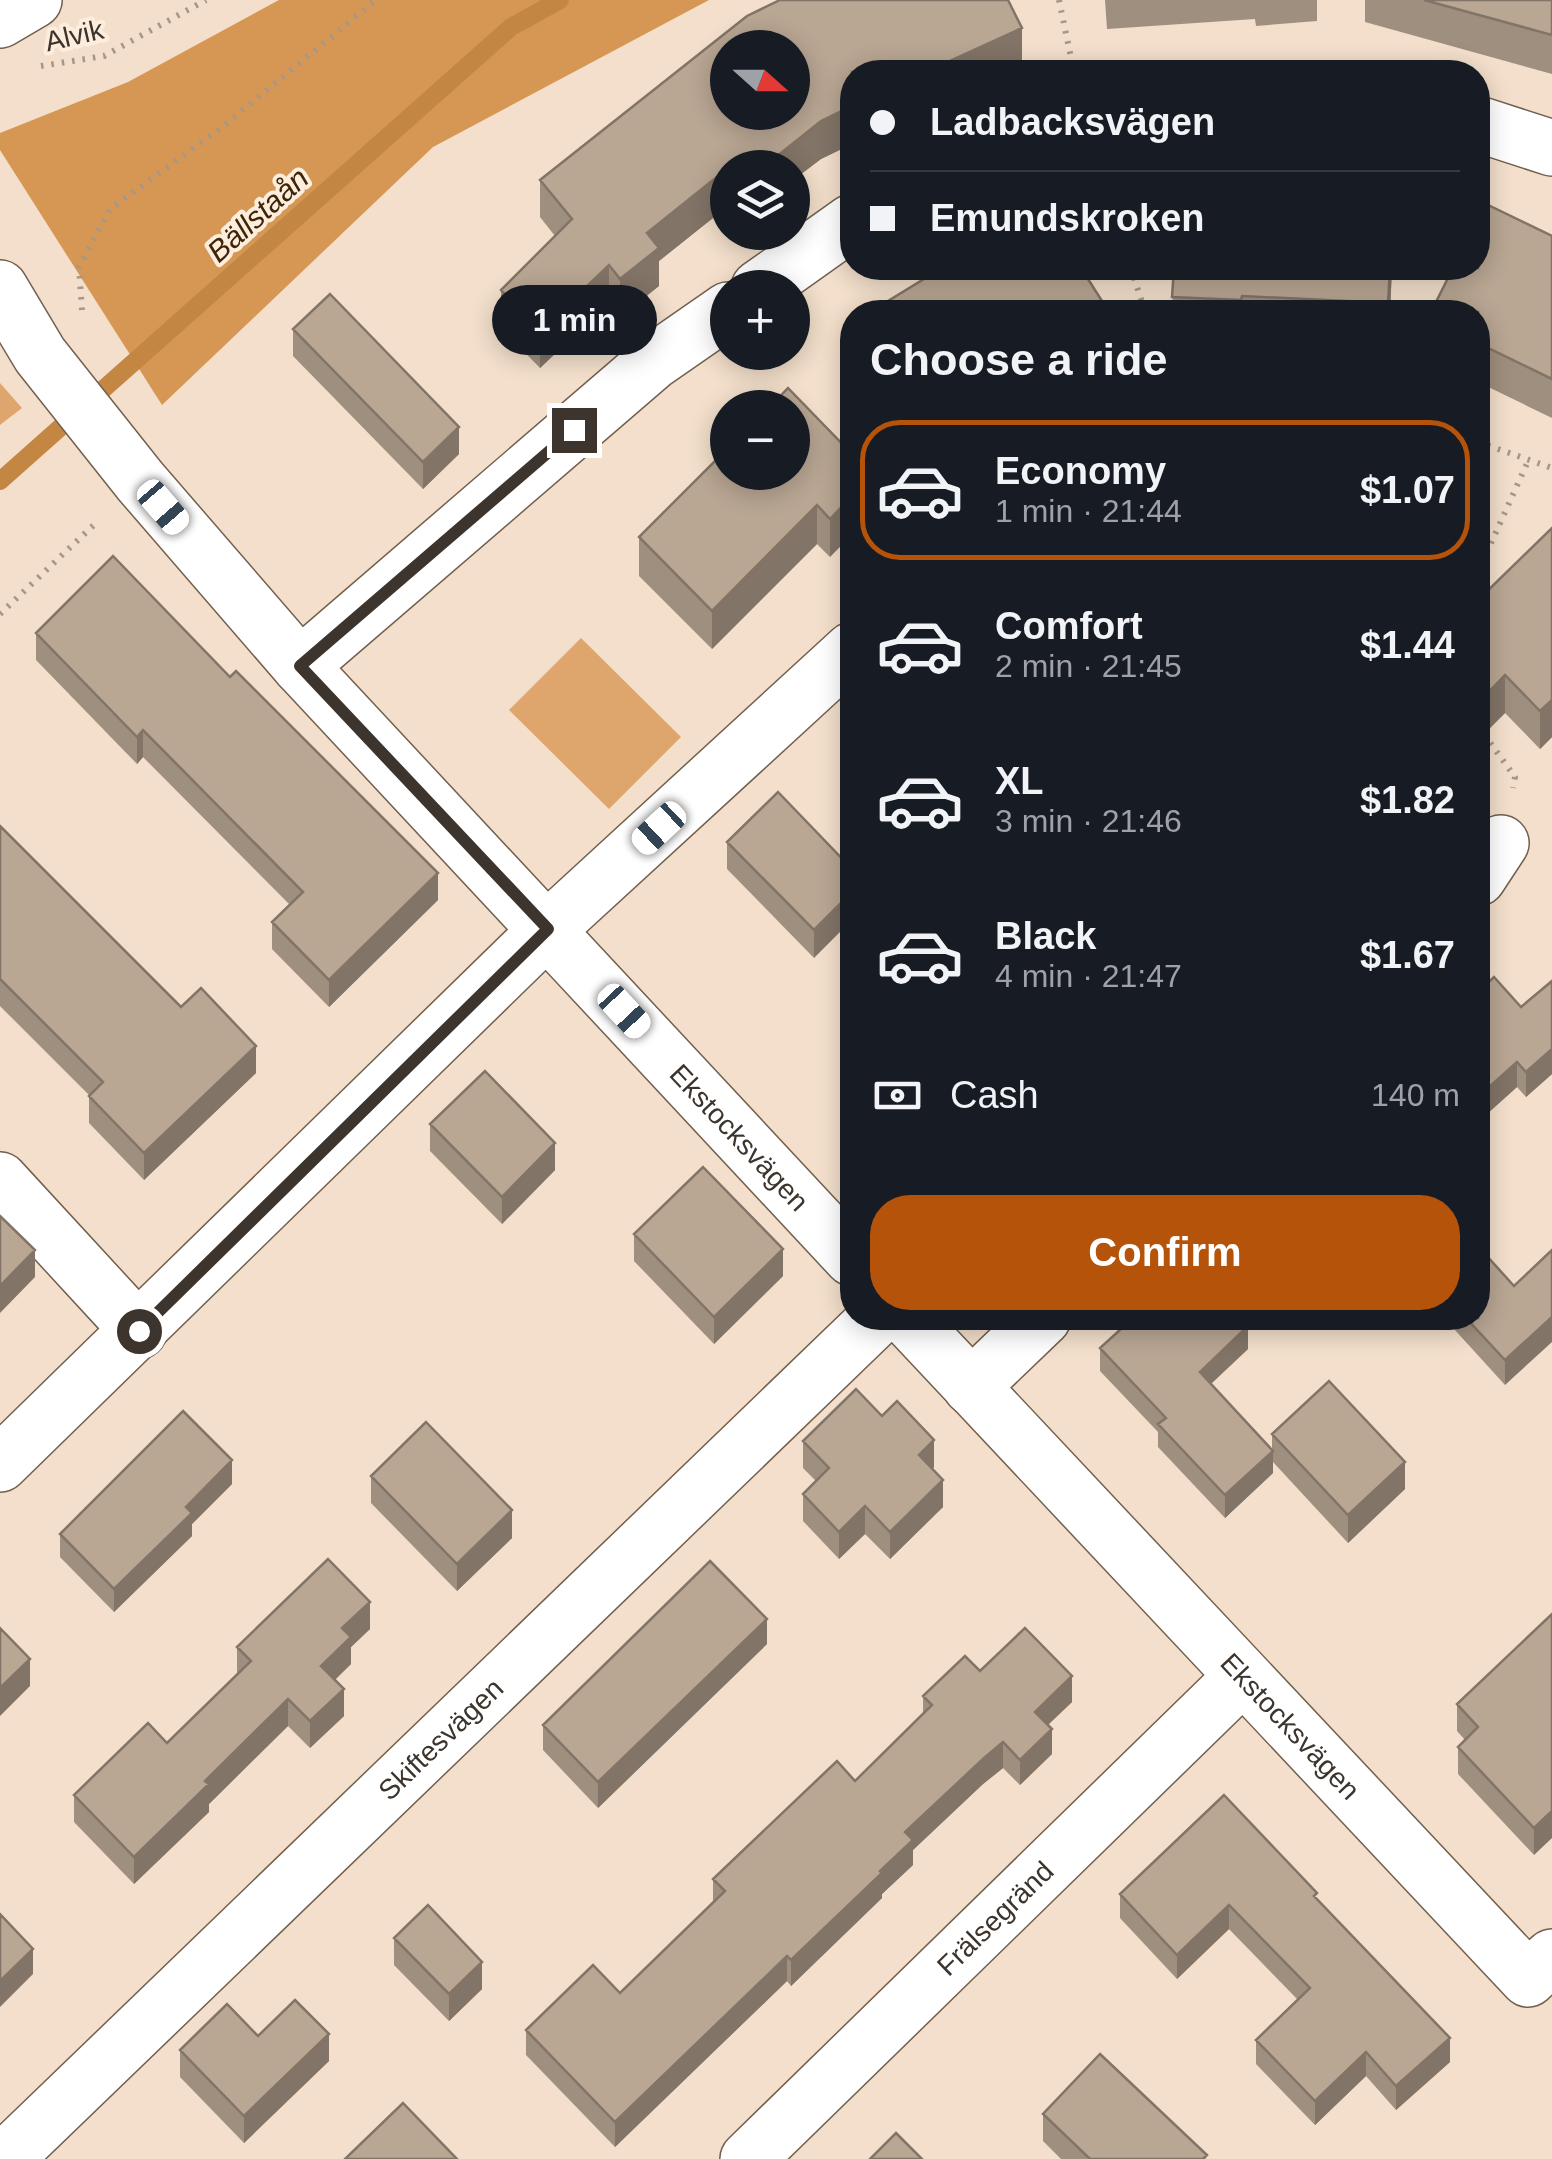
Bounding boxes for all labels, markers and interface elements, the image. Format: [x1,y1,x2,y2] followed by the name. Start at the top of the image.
[42,14,107,57] street label: Alvik
[710,30,810,130] north arrow
[710,30,810,490] map controls
[930,101,1215,143] text: Ladbacksvägen
[710,150,810,250] button: layers
[201,161,315,268] water label: Bällstaån
[930,197,1205,239] text: Emundskroken
[710,270,810,370] button: +
[492,285,656,355] callout: 1 min
[533,302,616,338] text: 1 min
[870,334,1168,385] text: Choose a ride
[710,390,810,490] button: −
[552,408,597,453] route end
[875,445,965,535] icon: car
[995,450,1166,492] text: Economy
[1360,469,1455,511] text: $1.07
[132,475,194,539] car
[995,493,1182,529] text: 1 min · 21:44
[875,600,965,690] icon: car
[995,605,1143,647] text: Comfort
[1360,624,1455,666] text: $1.44
[995,648,1182,684] text: 2 min · 21:45
[875,755,965,845] icon: car
[995,760,1044,802] text: XL
[1360,779,1455,821] text: $1.82
[627,797,691,859] car
[995,803,1182,839] text: 3 min · 21:46
[875,910,965,1000] icon: car
[995,915,1096,957] text: Black
[1360,934,1455,976] text: $1.67
[995,958,1182,994] text: 4 min · 21:47
[593,979,655,1043] car
[664,1058,815,1217] street label: Ekstocksvägen
[870,1068,925,1123] icon: cash
[950,1074,1039,1116] text: Cash
[1371,1077,1460,1113] text: 140 m
[870,1195,1460,1310] button: Confirm
[117,1309,162,1354] route start
[1214,1647,1366,1806] street label: Ekstocksvägen
[372,1673,509,1806] street label: Skiftesvägen
[931,1855,1060,1982] street label: Frälsegränd

